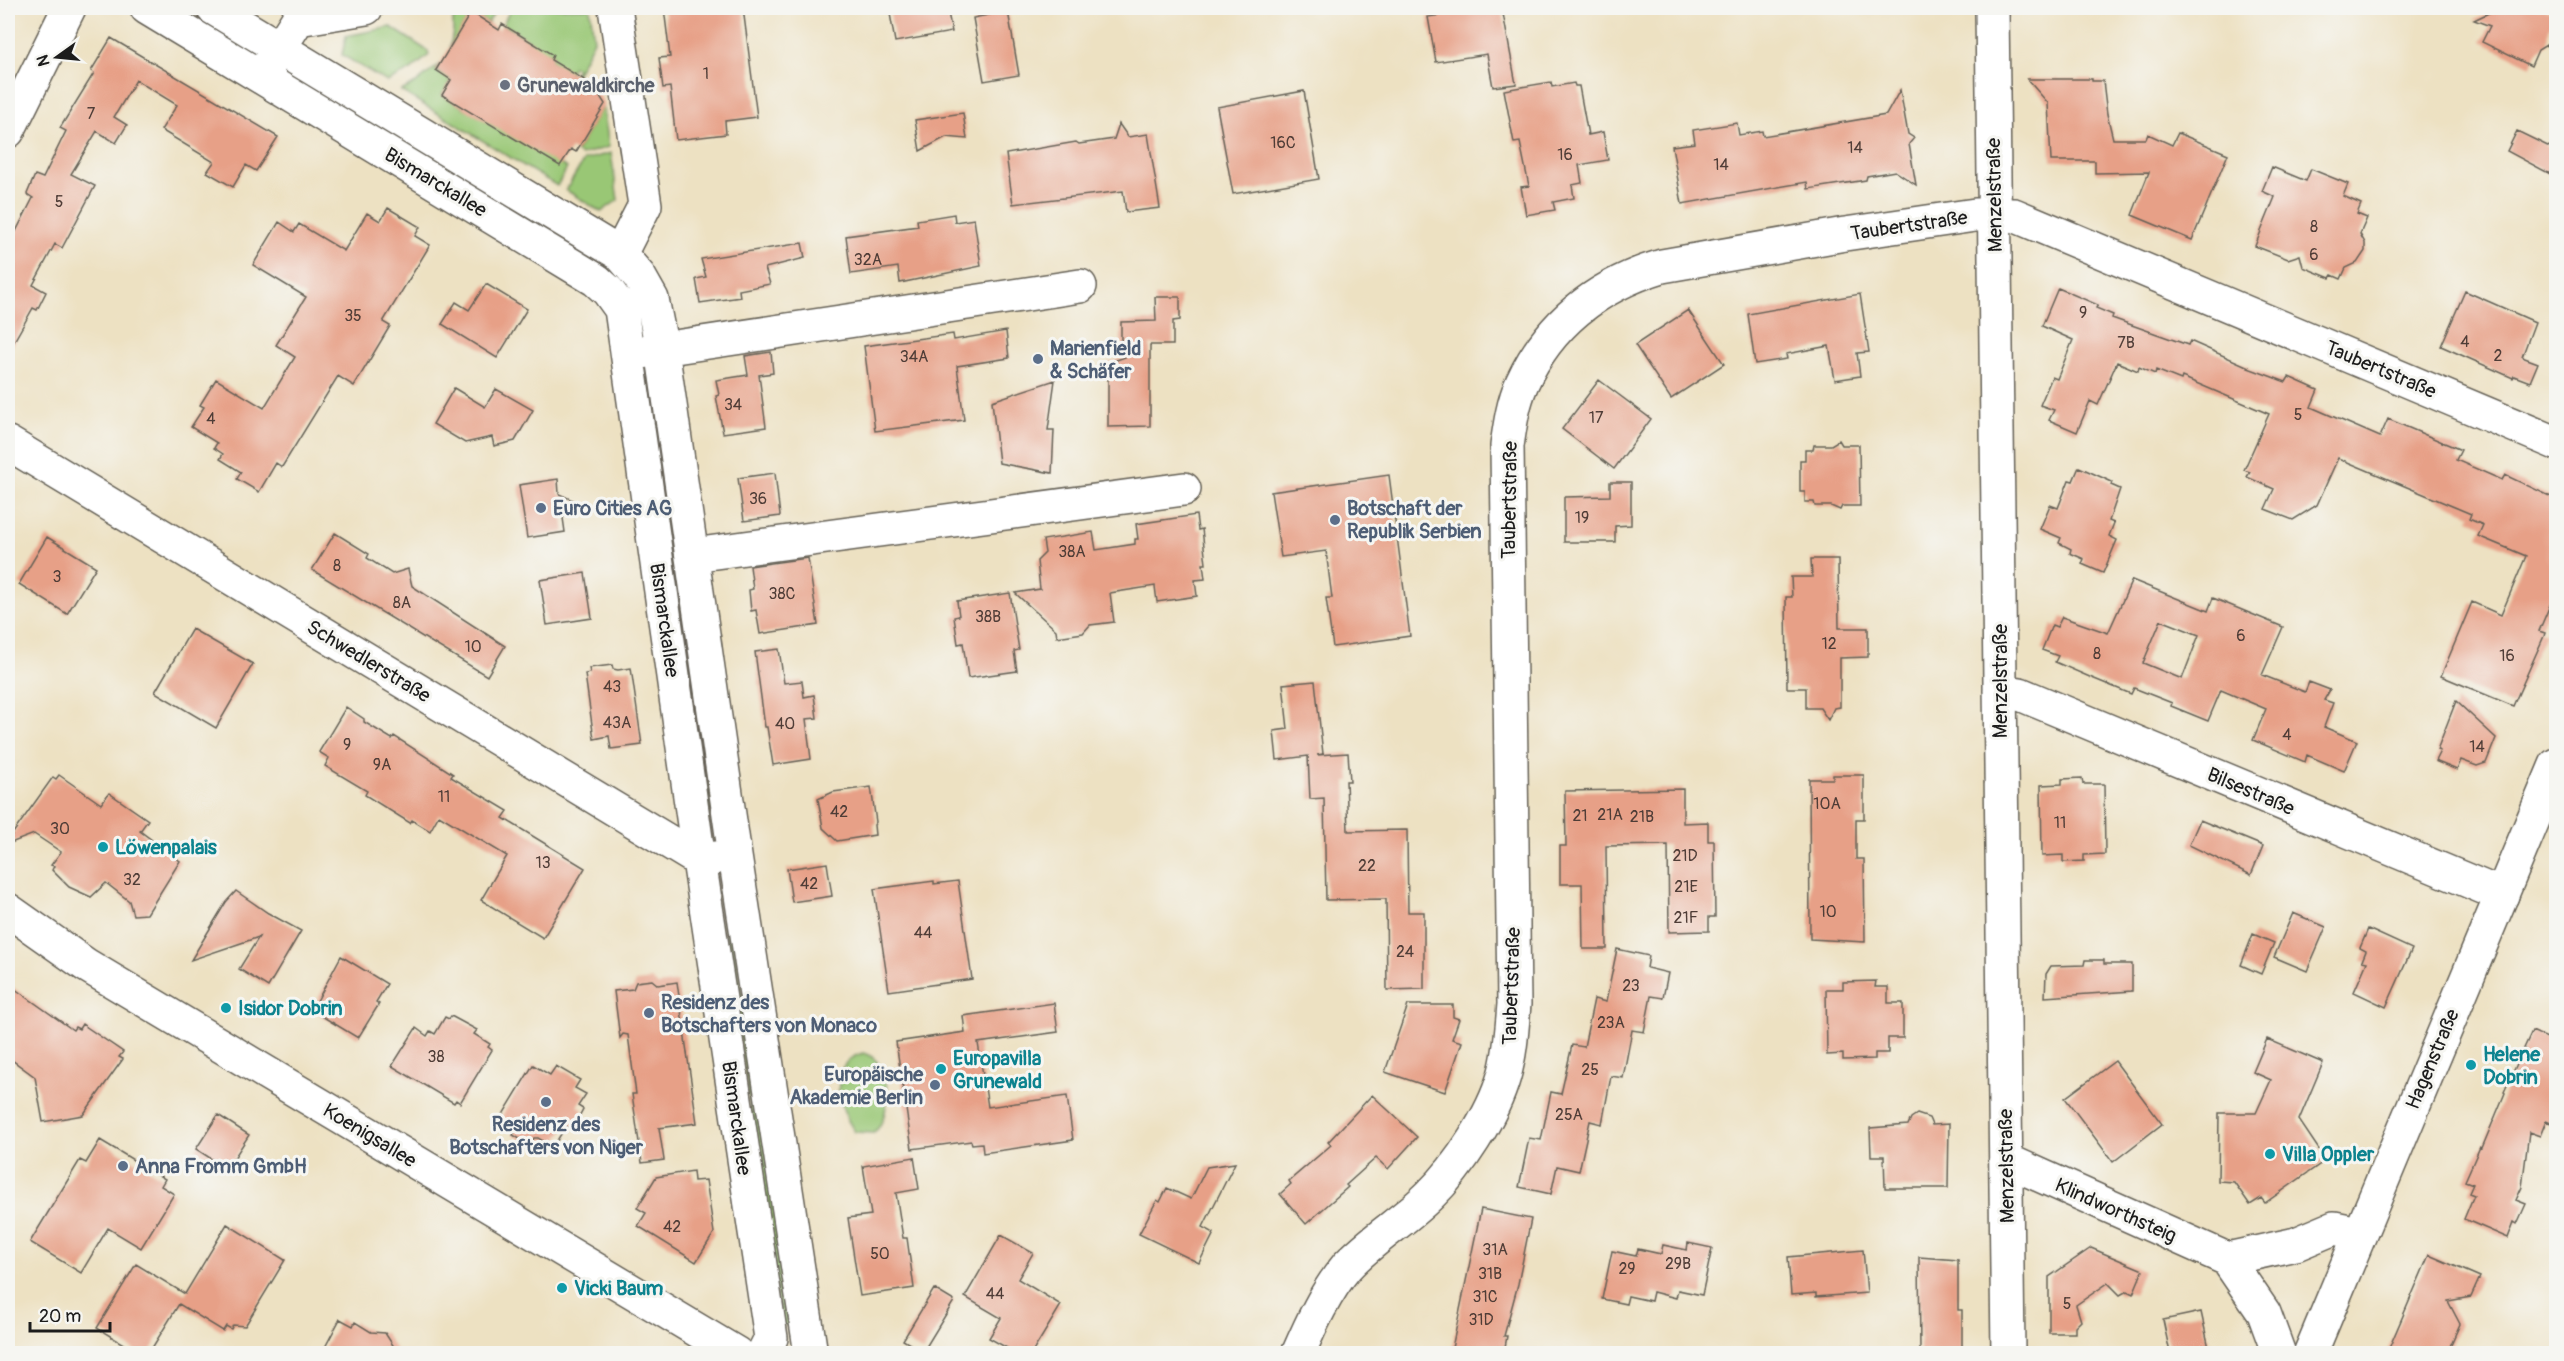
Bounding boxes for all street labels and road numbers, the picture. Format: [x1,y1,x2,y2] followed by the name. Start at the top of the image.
[1981,137,2008,252] street label: Menzelstraße
[380,142,492,223] street label: Bismarckallee
[1849,205,1969,246] street label: Taubertstraße
[2322,335,2440,404] street label: Taubertstraße
[1496,441,1523,559] street label: Taubertstraße
[644,561,685,679] street label: Bismarckallee
[302,615,435,708] street label: Schwedlerstraße
[1988,624,2013,738] street label: Menzelstraße
[2203,762,2298,821] street label: Bilsestraße
[1497,927,1526,1045] street label: Taubertstraße
[2400,1005,2465,1113] street label: Hagenstraße
[716,1059,757,1177] street label: Bismarckallee
[318,1098,421,1173] street label: Koenigsallee
[1993,1108,2020,1223] street label: Menzelstraße
[2051,1172,2181,1248] street label: Klindworthsteig

